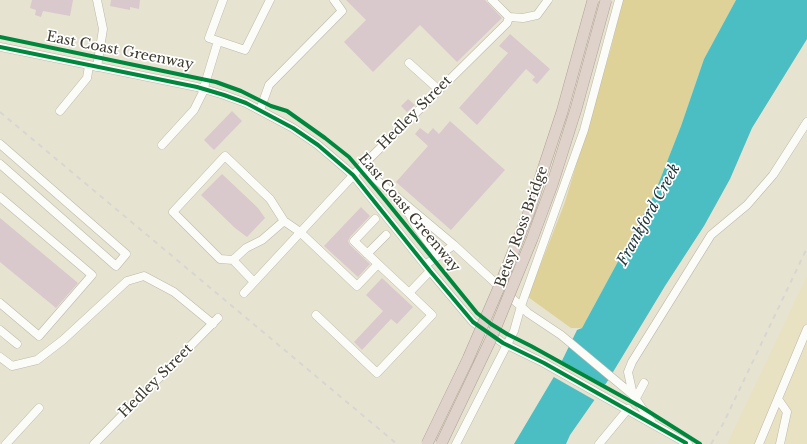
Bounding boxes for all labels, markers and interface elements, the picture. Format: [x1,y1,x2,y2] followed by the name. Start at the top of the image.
[45,28,195,74] street label: East Coast Greenway
[375,73,455,153] street label: Hedley Street
[354,150,464,276] street label: East Coast Greenway
[614,161,684,269] water label: Frankford Creek
[492,164,552,290] street label: Betsy Ross Bridge
[116,341,196,421] street label: Hedley Street

